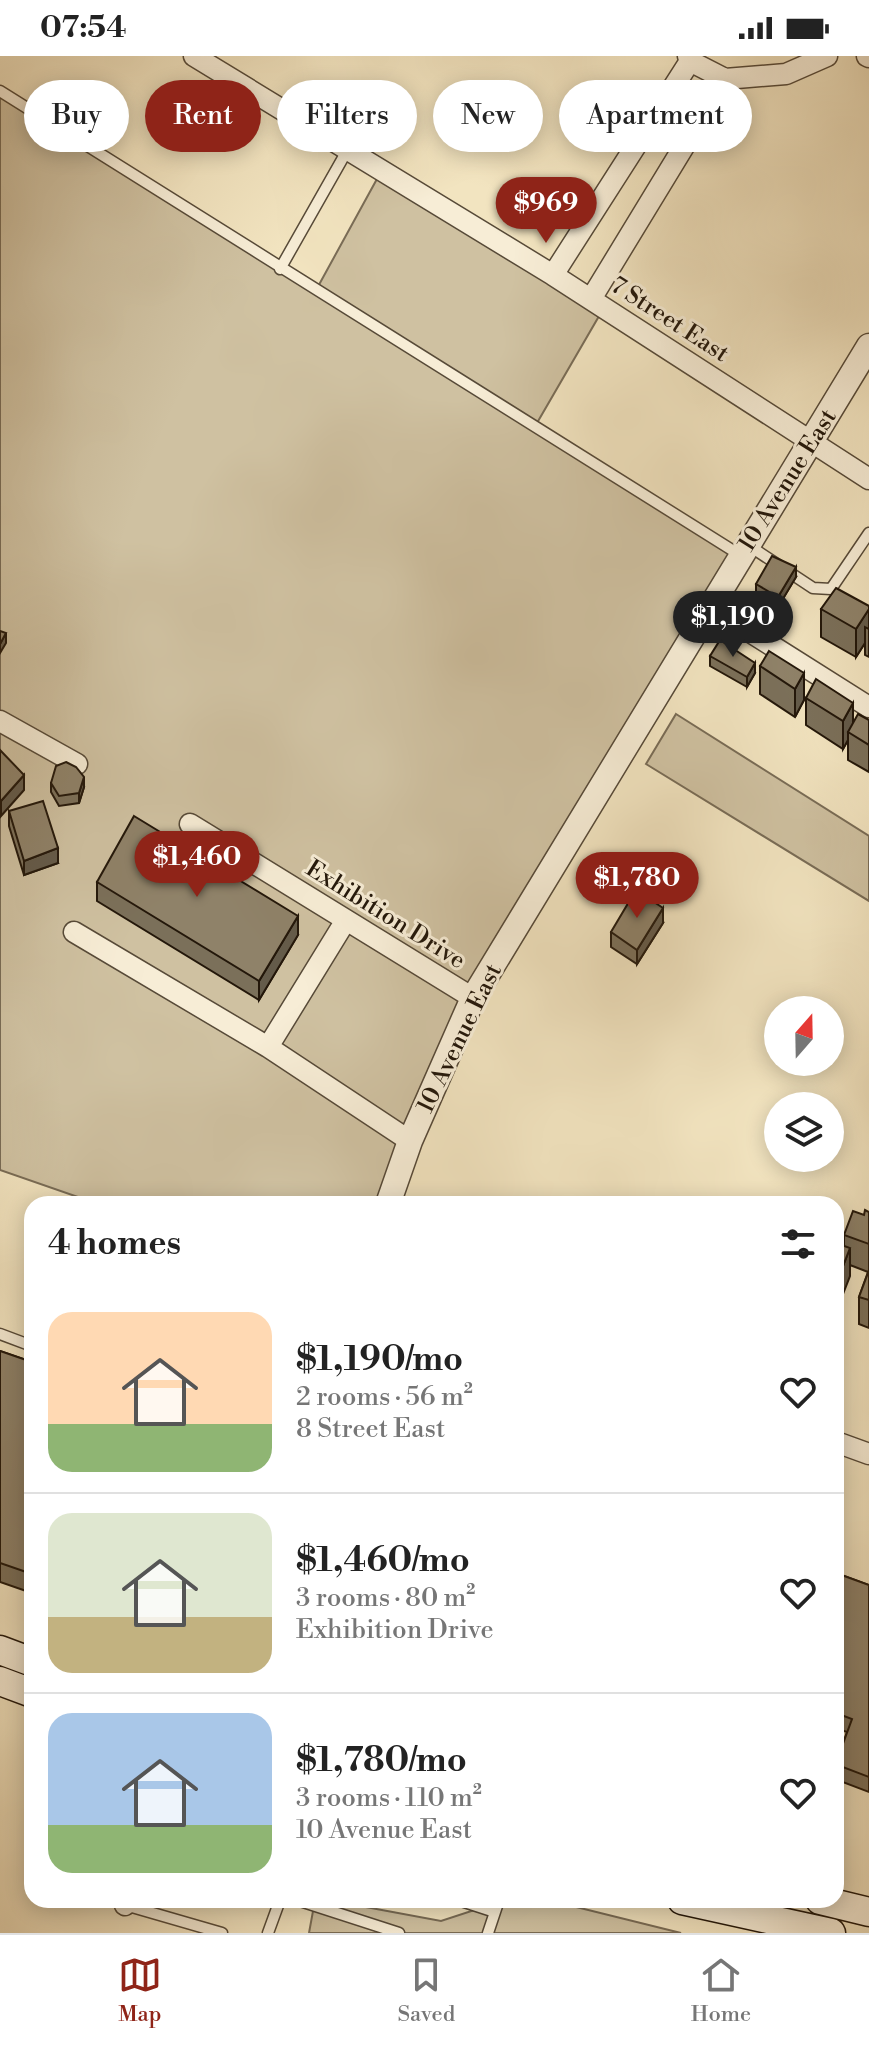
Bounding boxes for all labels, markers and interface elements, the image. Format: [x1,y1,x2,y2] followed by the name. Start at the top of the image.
[40,9,127,47] text: 07:54
[24,80,129,152] chip: Buy
[145,80,261,152] chip: Rent
[277,80,417,152] chip: Filters
[433,80,543,152] chip: New
[559,80,752,152] chip: Apartment
[499,177,593,245] pin: $969
[514,187,578,219] text: $969
[605,270,735,369] street label: 7 Street East
[732,403,844,557] street label: 10 Avenue East
[668,591,798,659] pin: $1,190
[691,601,775,633] text: $1,190
[132,831,262,899] pin: $1,460
[153,841,241,873] text: $1,460
[572,852,702,920] pin: $1,780
[300,854,471,976] street label: Exhibition Drive
[594,862,680,894] text: $1,780
[411,958,509,1118] street label: 10 Avenue East
[764,996,844,1076] north arrow
[764,996,844,1172] map controls
[764,1092,844,1172] button: layers
[776,1222,820,1266] icon: filters
[48,1223,181,1265] text: 4 homes
[296,1339,463,1381] text: $1,190/mo
[112,1344,208,1440] icon: home
[776,1370,820,1414] icon: heart
[296,1381,473,1413] text: 2 rooms · 56 m²
[296,1413,445,1445] text: 8 Street East
[296,1540,470,1582] text: $1,460/mo
[112,1545,208,1641] icon: home
[776,1571,820,1615] icon: heart
[296,1582,475,1614] text: 3 rooms · 80 m²
[296,1614,494,1646] text: Exhibition Drive
[296,1740,467,1782] text: $1,780/mo
[112,1745,208,1841] icon: home
[776,1771,820,1815] icon: heart
[296,1782,482,1814] text: 3 rooms · 110 m²
[296,1814,472,1846] text: 10 Avenue East
[118,1953,162,2028] tab: Map
[397,1953,455,2028] tab: Saved
[691,1953,751,2028] tab: Home

